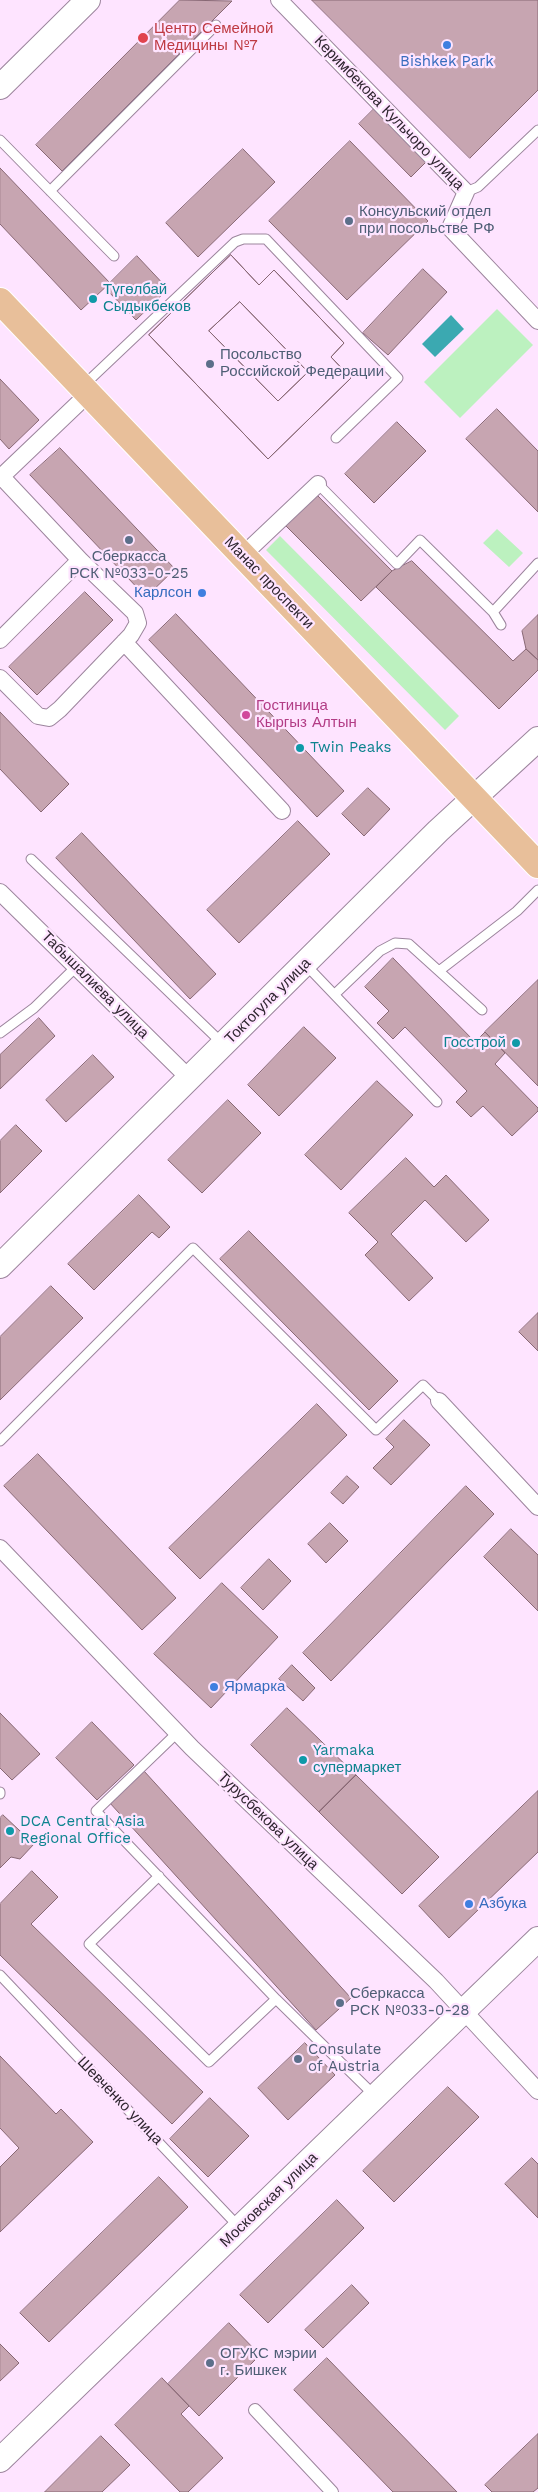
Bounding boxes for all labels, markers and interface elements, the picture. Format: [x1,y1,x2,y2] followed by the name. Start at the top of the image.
[154,20,273,55] place label: Центр Семейной Медицины №7
[136,31,150,45] marker: Центр Семейной Медицины №7
[310,32,468,194] street label: Керимбекова Кульчоро улица
[441,39,453,51] marker: Bishkek Park
[400,53,494,71] place label: Bishkek Park
[359,203,495,238] place label: Консульский отдел при посольстве РФ
[343,215,355,227] marker: Консульский отдел при посольстве РФ
[103,281,191,316] place label: Түгөлбай Сыдыкбеков
[87,293,99,305] marker: Түгөлбай Сыдыкбеков
[220,346,384,381] place label: Посольство Российской Федерации
[204,358,216,370] marker: Посольство Российской Федерации
[220,533,318,633] street label: Манас проспекти
[123,534,135,546] marker: Сберкасса РСК №033-0-25
[70,548,188,583] place label: Сберкасса РСК №033-0-25
[134,584,192,602] place label: Карлсон
[196,587,208,599] marker: Карлсон
[256,697,357,732] place label: Гостиница Кыргыз Алтын
[240,709,252,721] marker: Гостиница Кыргыз Алтын
[310,739,391,757] place label: Twin Peaks
[294,742,306,754] marker: Twin Peaks
[38,928,152,1042] street label: Табышалиева улица
[221,954,315,1048] street label: Токтогула улица
[444,1034,506,1052] place label: Госстрой
[510,1037,522,1049] marker: Госстрой
[224,1678,285,1696] place label: Ярмарка
[208,1681,220,1693] marker: Ярмарка
[313,1742,401,1777] place label: Yarmaka супермаркет
[297,1754,309,1766] marker: Yarmaka супермаркет
[214,1768,322,1874] street label: Турусбекова улица
[20,1813,145,1848] place label: DCA Central Asia Regional Office
[4,1825,16,1837] marker: DCA Central Asia Regional Office
[479,1895,527,1913] place label: Азбука
[463,1898,475,1910] marker: Азбука
[350,1985,469,2020] place label: Сберкасса РСК №033-0-28
[334,1997,346,2009] marker: Сберкасса РСК №033-0-28
[308,2041,381,2076] place label: Consulate of Austria
[73,2053,167,2149] street label: Шевченко улица
[292,2053,304,2065] marker: Consulate of Austria
[216,2149,322,2251] street label: Московская улица
[220,2345,317,2380] place label: ОГУКС мэрии г. Бишкек
[204,2357,216,2369] marker: ОГУКС мэрии г. Бишкек

